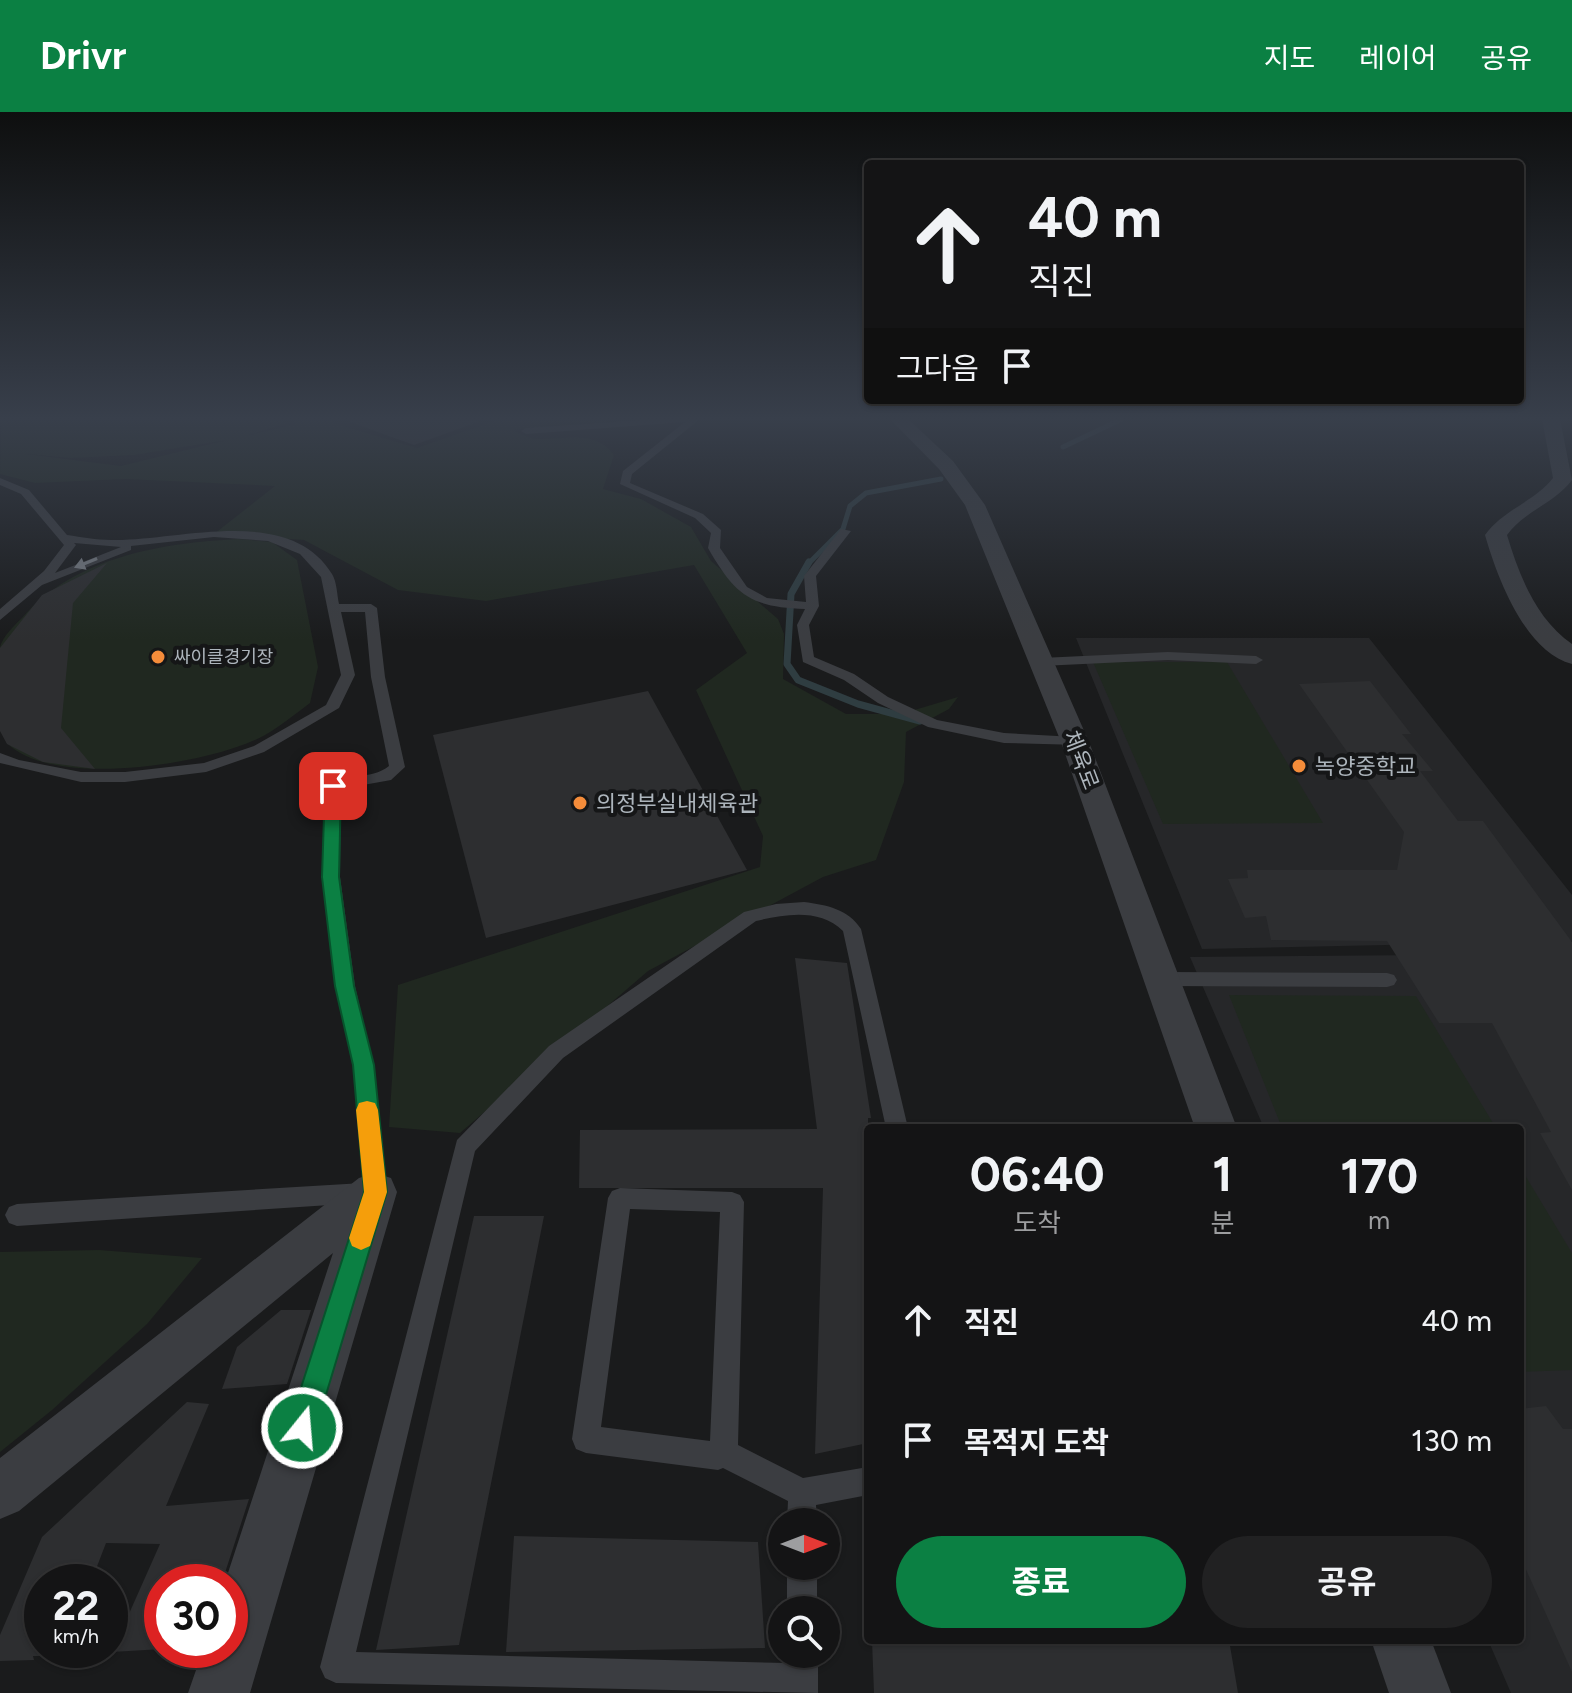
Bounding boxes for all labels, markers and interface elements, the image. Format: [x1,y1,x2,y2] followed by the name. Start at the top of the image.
[40,33,127,79] text: Drivr
[1264,41,1315,75] text: 지도
[1359,41,1436,75] text: 레이어
[1480,41,1532,75] text: 공유
[1028,184,1162,251] text: 40 m
[896,192,1000,296] icon: ahead
[1028,260,1094,303] text: 직진
[995,344,1039,388] icon: arrive
[896,350,979,387] text: 그다음
[74,557,98,570] one-way arrow
[174,646,273,668] place label: 싸이클경기장
[149,648,167,666] marker: 싸이클경기장
[1058,727,1104,793] street label: 체육로
[299,752,367,820] pin
[1315,753,1416,780] place label: 녹양중학교
[1290,757,1308,775] marker: 녹양중학교
[311,764,355,808] icon: arrive
[596,790,758,817] place label: 의정부실내체육관
[571,794,589,812] marker: 의정부실내체육관
[970,1145,1105,1203] text: 06:40
[1212,1145,1233,1203] text: 1
[1340,1147,1418,1205] text: 170
[1368,1204,1390,1236] text: m
[1013,1207,1061,1239] text: 도착
[1210,1207,1234,1239] text: 분
[896,1298,940,1342] icon: ahead
[1421,1302,1492,1339] text: 40 m
[964,1304,1019,1341] text: 직진
[260,1386,344,1470] position arrow
[896,1418,940,1462] icon: arrive
[1411,1422,1492,1459] text: 130 m
[964,1424,1109,1461] text: 목적지 도착
[768,1508,840,1580] north arrow
[768,1508,840,1668] map controls
[896,1536,1186,1628] button: 종료
[1202,1536,1492,1628] button: 공유
[144,1564,248,1668] speed limit sign: 30
[53,1582,99,1630] text: 22
[768,1596,840,1668] button: search
[53,1624,99,1648] text: km/h

